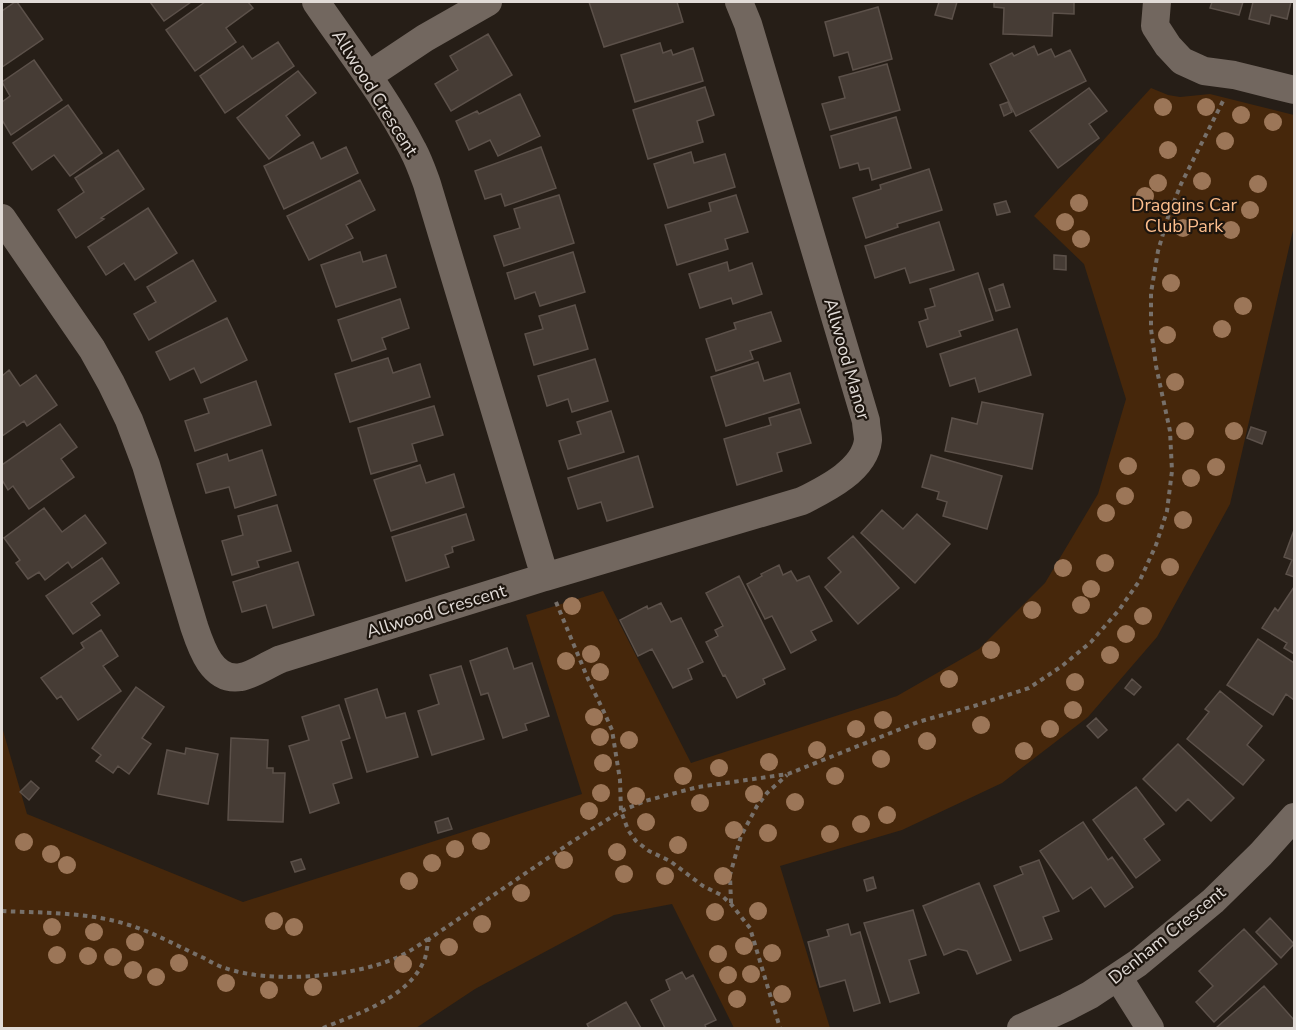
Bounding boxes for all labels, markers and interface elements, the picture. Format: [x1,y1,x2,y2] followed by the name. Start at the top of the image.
[326,25,424,161] street label: Allwood Crescent
[1131,193,1237,238] park label: Draggins Car Club Park
[818,295,876,423] street label: Allwood Manor
[363,578,509,644] street label: Allwood Crescent
[1104,880,1231,990] street label: Denham Crescent

